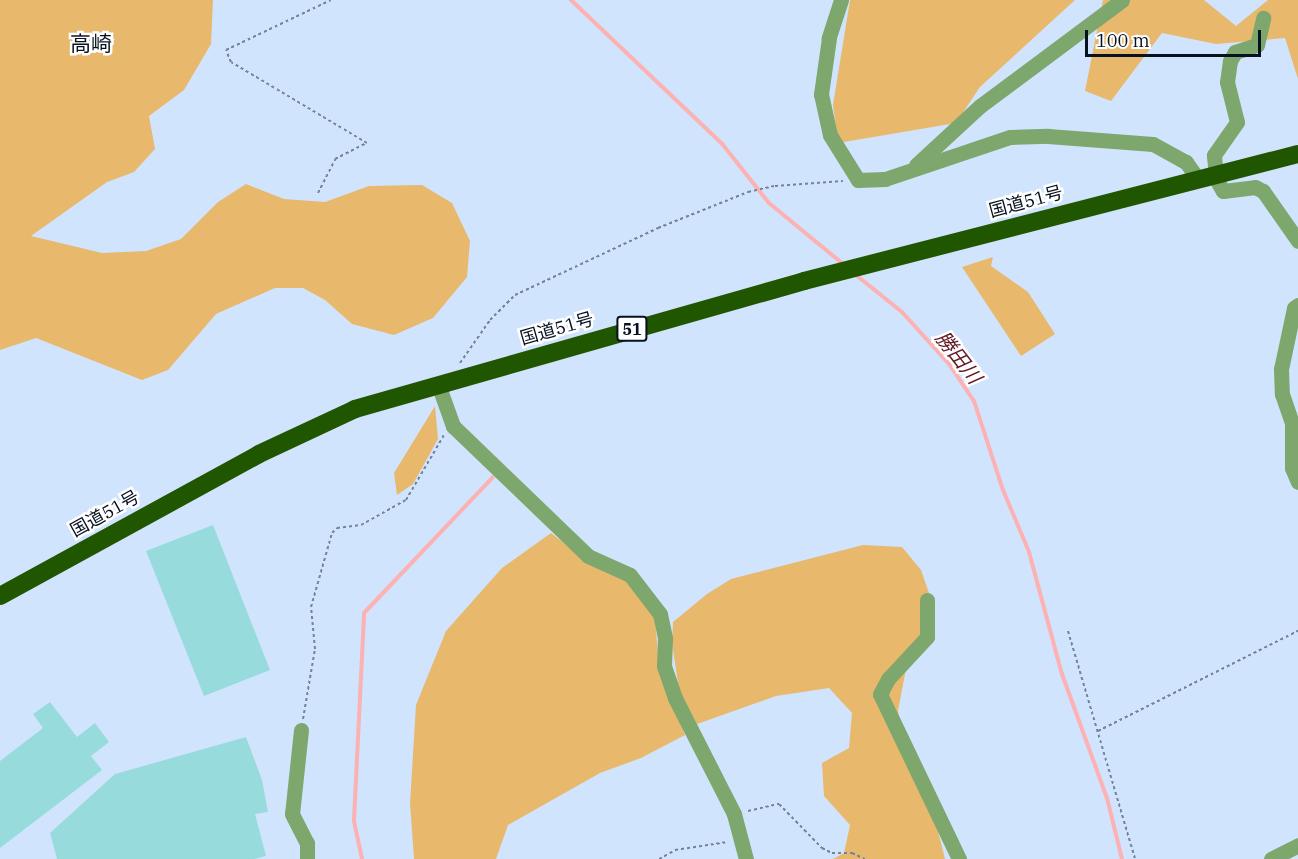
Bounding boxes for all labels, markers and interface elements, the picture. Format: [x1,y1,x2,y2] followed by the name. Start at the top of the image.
[1088,18,1264,56] scale bar
[1096,29,1150,52] text: 100 m
[70,30,112,56] district label: 高崎
[987,182,1065,222] street label: 国道51号
[518,308,596,350] street label: 国道51号
[616,316,648,342] road number: 51
[931,326,987,388] water label: 勝田川
[67,486,143,542] street label: 国道51号

